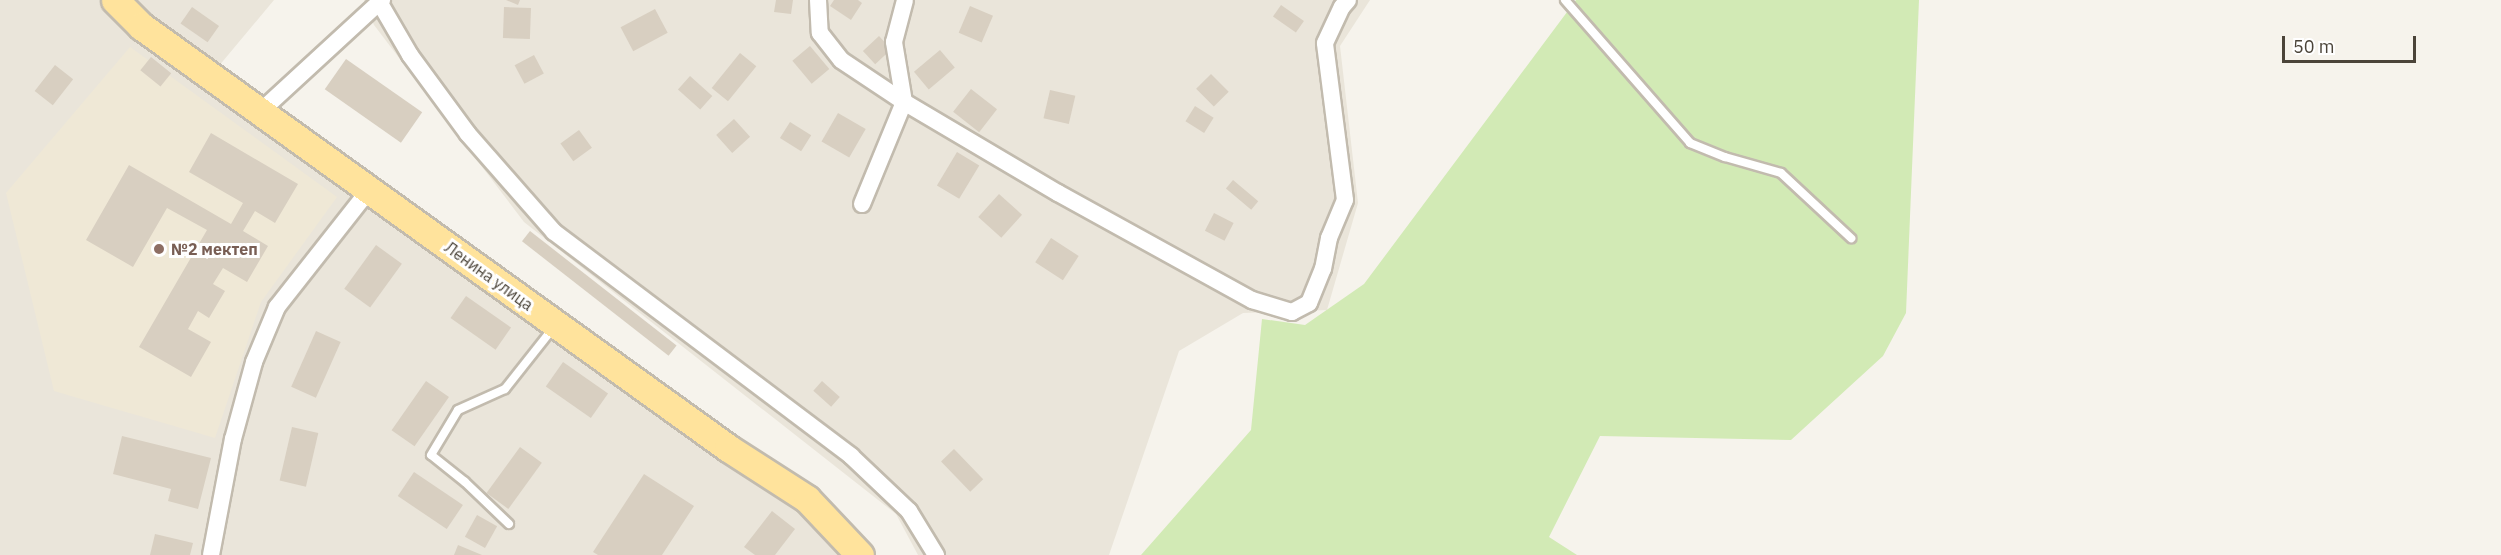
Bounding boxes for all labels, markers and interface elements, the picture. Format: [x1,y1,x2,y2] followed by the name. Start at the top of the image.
[2285,24,2418,62] scale bar
[2293,35,2335,58] text: 50 m
[441,237,537,315] street label: Ленина улица
[171,239,258,259] place label: №2 мектеп
[152,242,166,256] marker: №2 мектеп

